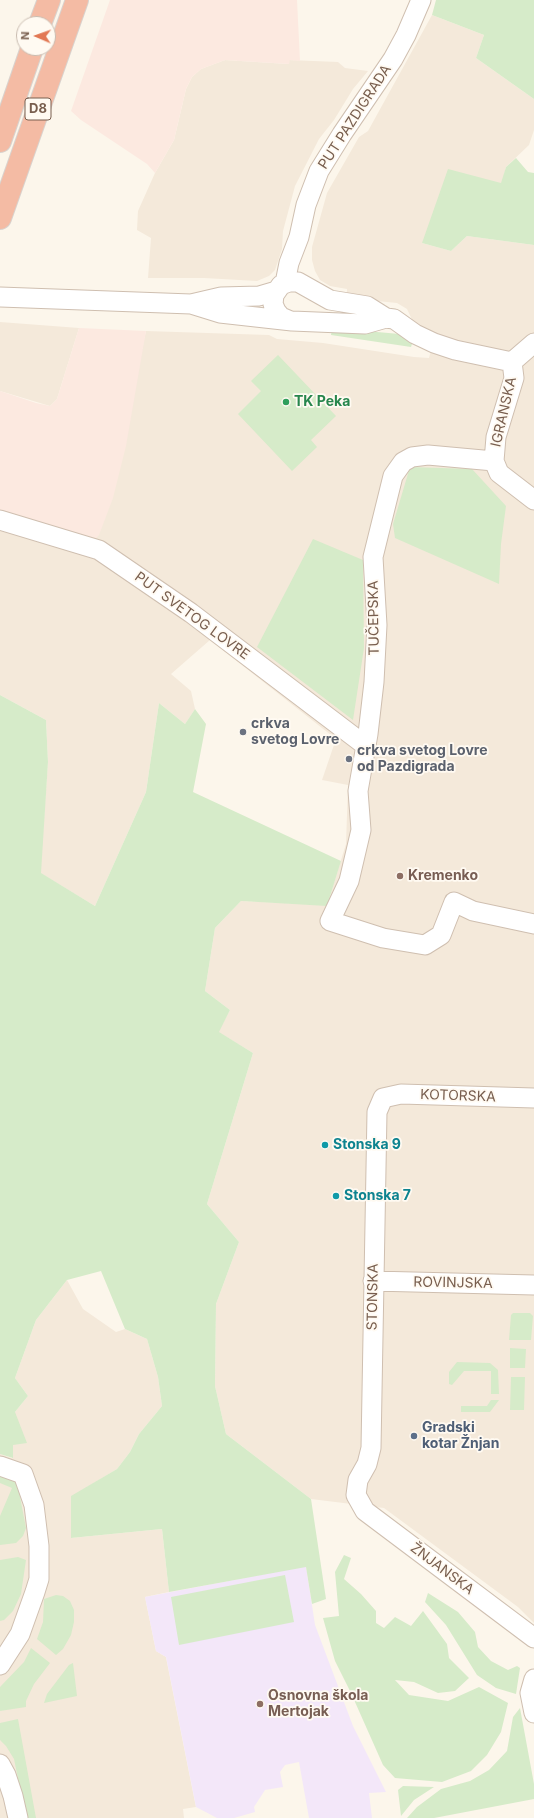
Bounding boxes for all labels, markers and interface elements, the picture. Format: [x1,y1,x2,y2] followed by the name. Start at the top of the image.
[16,16,56,56] north arrow
[18,31,32,40] text: N
[315,62,395,172] street label: PUT PAZDIGRADA
[25,98,51,120] road number: D8
[488,375,520,449] street label: IGRANSKA
[294,394,350,410] place label: TK Peka
[281,397,291,407] marker: TK Peka
[131,569,253,663] street label: PUT SVETOG LOVRE
[365,580,383,656] street label: TUČEPSKA
[251,716,339,748] place label: crkva svetog Lovre
[238,727,248,737] marker: crkva svetog Lovre
[357,743,487,776] place label: crkva svetog Lovre od Pazdigrada
[344,754,354,764] marker: crkva svetog Lovre od Pazdigrada
[408,868,478,884] place label: Kremenko
[395,871,405,881] marker: Kremenko
[420,1086,496,1106] street label: KOTORSKA
[333,1137,401,1153] place label: Stonska 9
[320,1140,330,1150] marker: Stonska 9
[344,1188,411,1204] place label: Stonska 7
[331,1191,341,1201] marker: Stonska 7
[364,1263,382,1331] street label: STONSKA
[413,1274,493,1292] street label: ROVINJSKA
[422,1420,499,1452] place label: Gradski kotar Žnjan
[409,1431,419,1441] marker: Gradski kotar Žnjan
[407,1540,477,1598] street label: ŽNJANSKA
[268,1688,368,1720] place label: Osnovna škola Mertojak
[255,1699,265,1709] marker: Osnovna škola Mertojak

